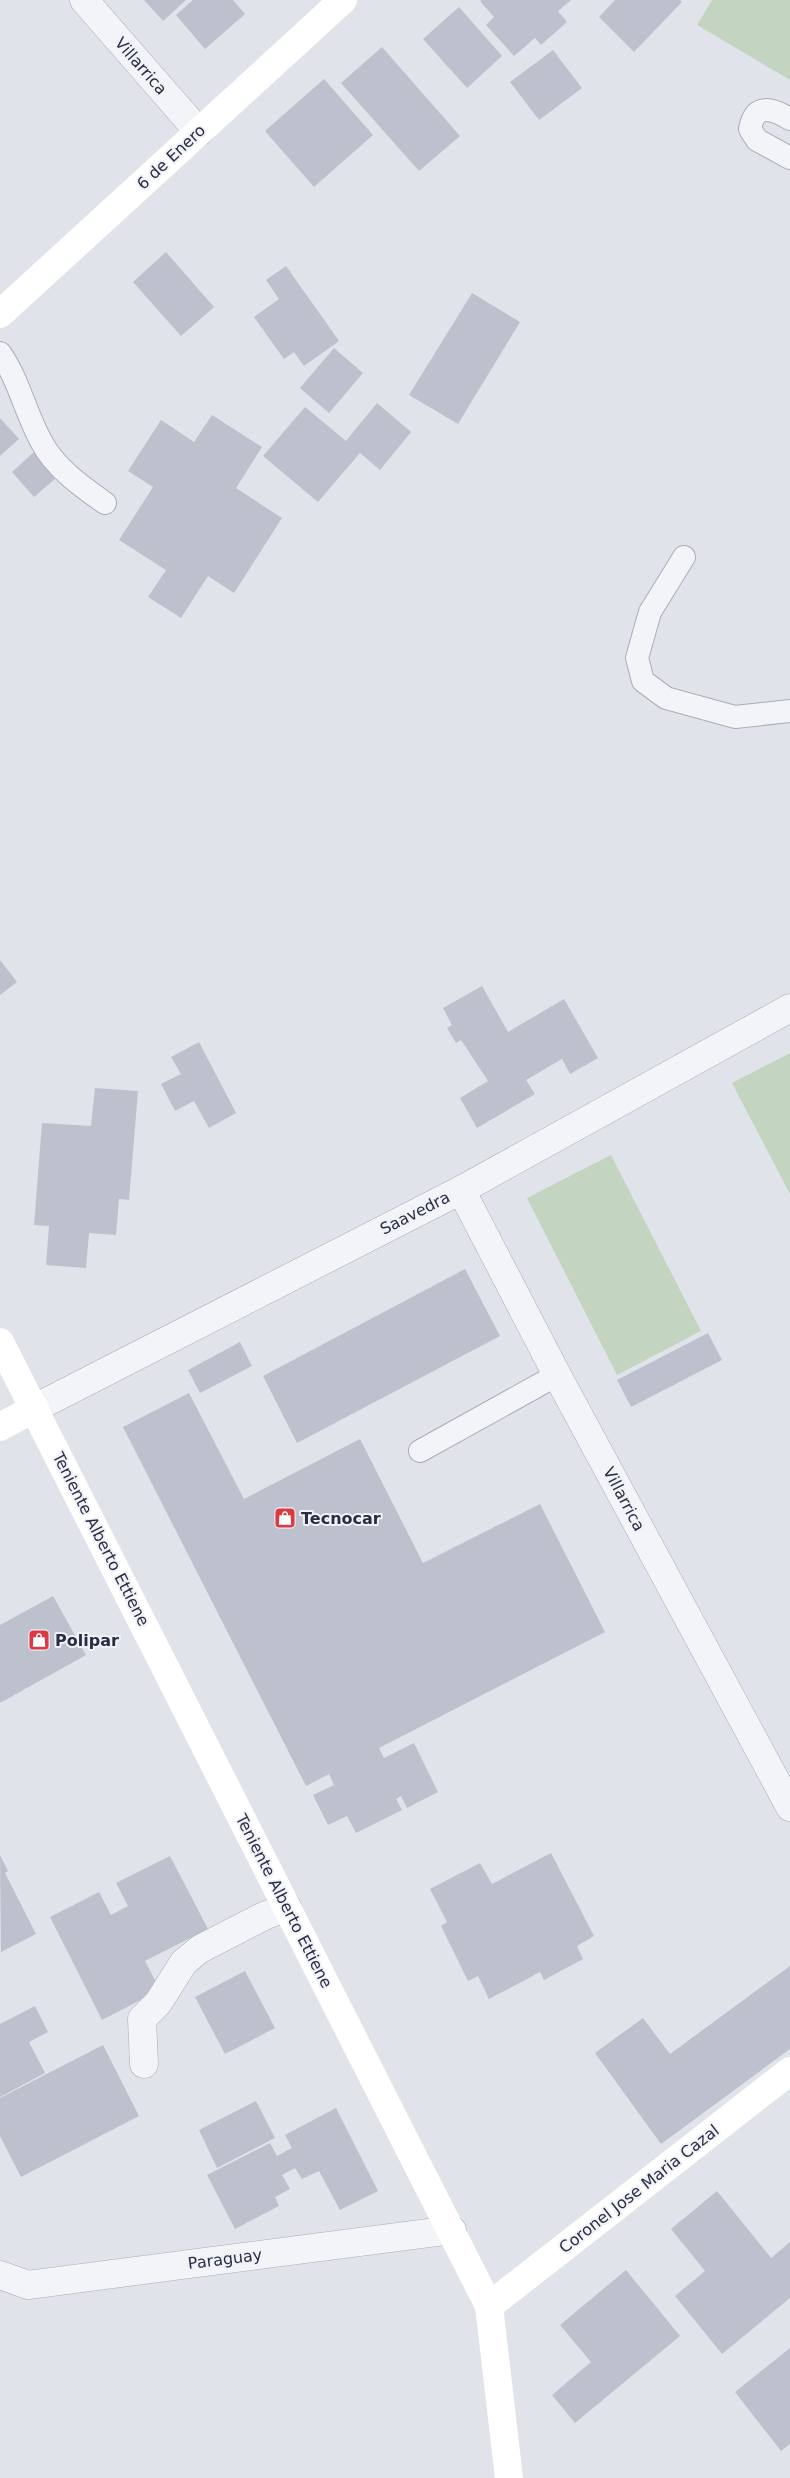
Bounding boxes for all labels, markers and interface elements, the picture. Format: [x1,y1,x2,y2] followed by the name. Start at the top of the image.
[111,33,171,99] street label: Villarrica
[133,121,209,193] street label: 6 de Enero
[377,1187,453,1239] street label: Saavedra
[48,1448,153,1629] street label: Teniente Alberto Ettiene
[599,1464,649,1534] street label: Villarrica
[273,1506,297,1530] shop icon: Tecnocar
[301,1509,381,1528] place label: Tecnocar
[27,1628,51,1652] shop icon: Polipar
[55,1631,119,1650] place label: Polipar
[231,1810,336,1991] street label: Teniente Alberto Ettiene
[555,2121,723,2257] street label: Coronel Jose Maria Cazal
[187,2245,263,2273] street label: Paraguay

